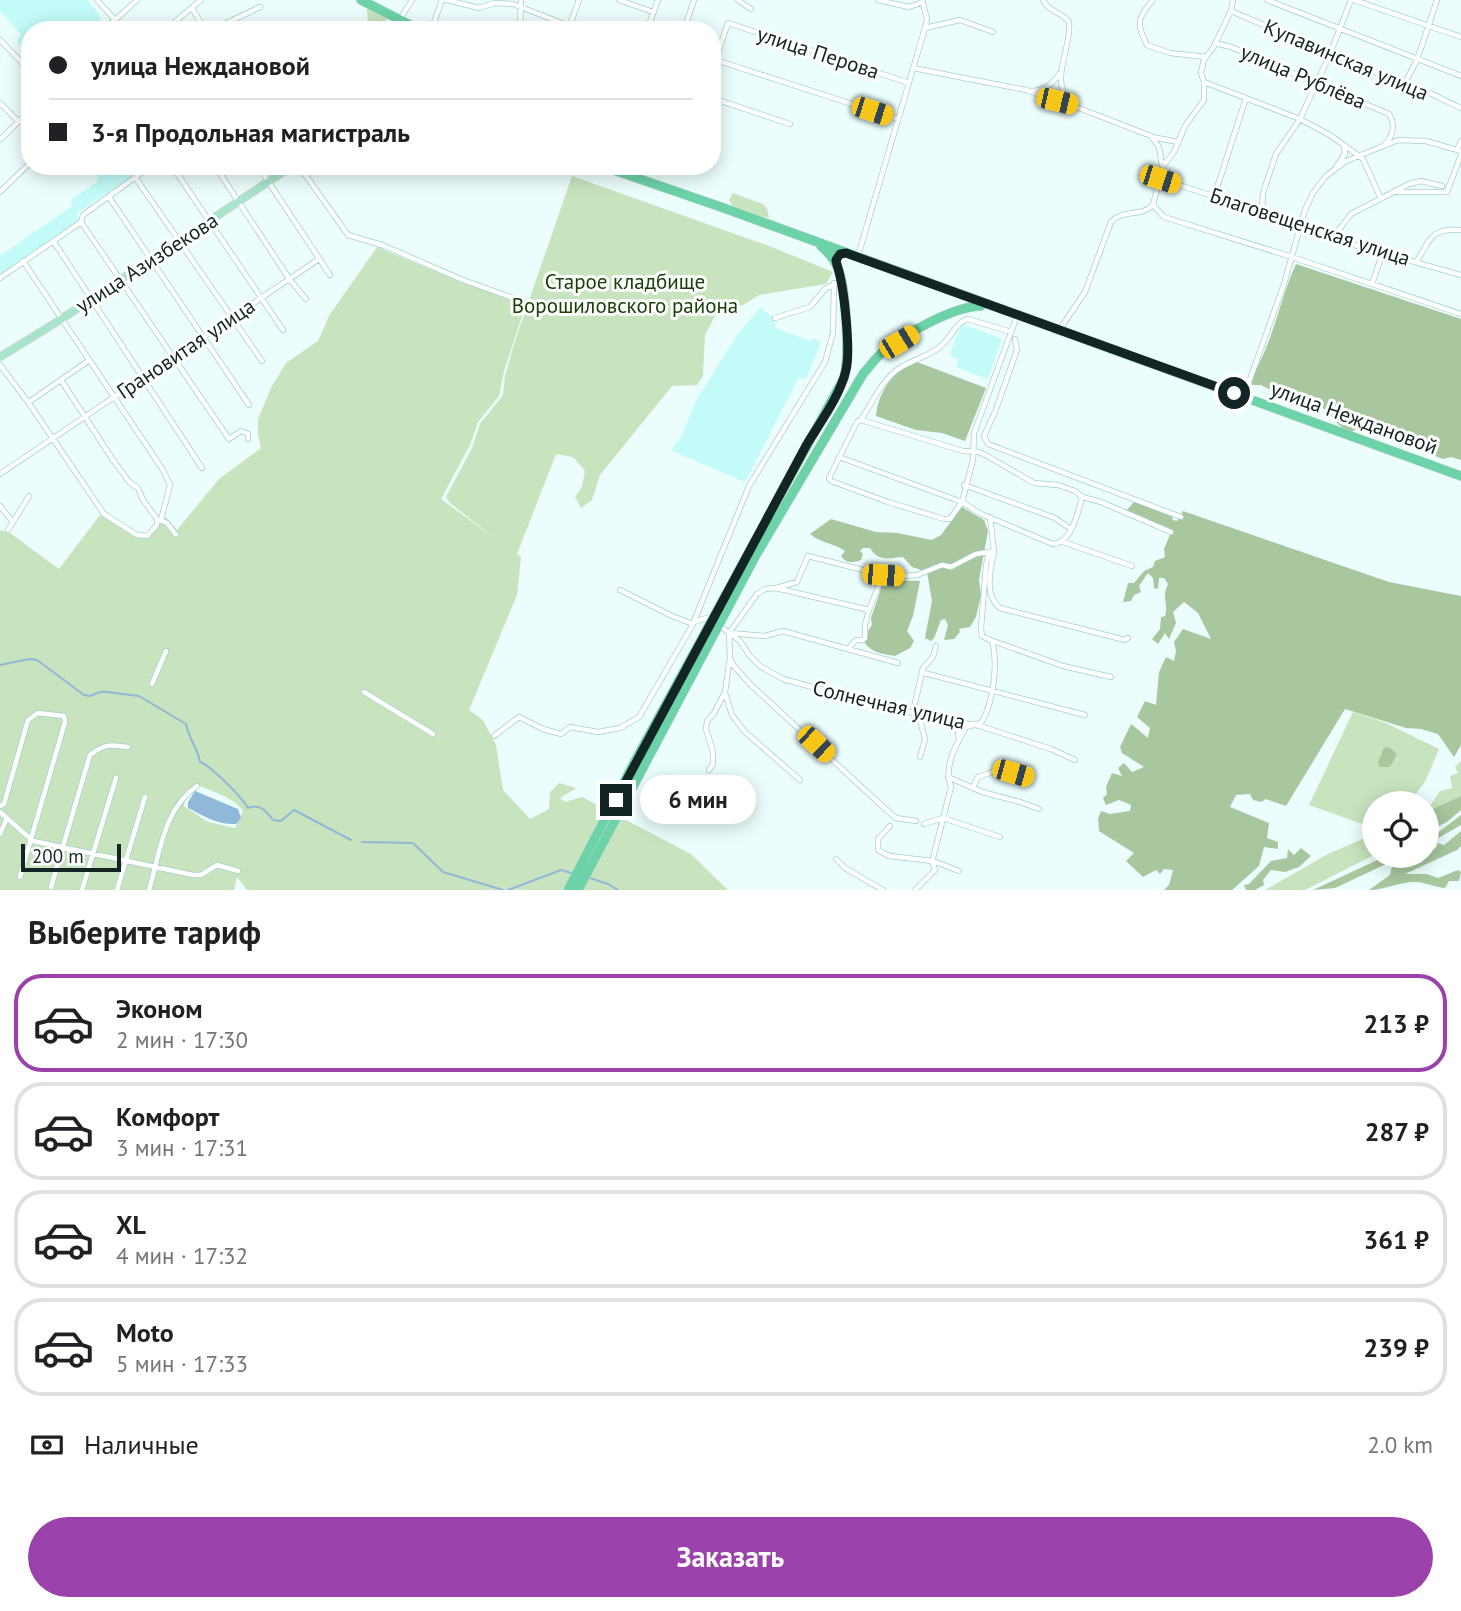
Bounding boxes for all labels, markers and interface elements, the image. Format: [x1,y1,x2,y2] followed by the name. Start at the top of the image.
[1260,13,1433,106] street label: Купавинская улица
[754,20,883,85] street label: улица Перова
[1236,38,1370,115] street label: улица Рублёва
[91,49,310,82] text: улица Неждановой
[1035,86,1080,116] car
[849,95,896,127] car
[91,116,410,149] text: 3-я Продольная магистраль
[1137,163,1184,195] car
[1207,181,1414,272] street label: Благовещенская улица
[70,206,223,319] street label: улица Азизбекова
[512,268,738,319] park label: Старое кладбище Ворошиловского района
[111,292,260,405] street label: Грановитая улица
[876,322,923,362] car
[1267,375,1441,460] street label: улица Неждановой
[1218,377,1250,409] route start
[862,563,905,587] car
[810,674,968,735] street label: Солнечная улица
[794,722,839,766] car
[990,757,1037,789] car
[640,776,756,824] callout: 6 мин
[600,784,632,816] route end
[668,785,728,814] text: 6 мин
[1362,791,1439,868] map controls
[1362,791,1439,868] button: locate
[21,841,121,873] scale bar
[32,844,84,868] text: 200 m
[28,911,261,953] text: Выберите тариф
[32,992,95,1055] icon: car
[116,992,203,1025] text: Эконом
[1363,1007,1429,1040] text: 213 ₽
[116,1025,248,1054] text: 2 мин · 17:30
[32,1100,95,1163] icon: car
[116,1100,219,1133] text: Комфорт
[1365,1115,1429,1148] text: 287 ₽
[116,1133,248,1162] text: 3 мин · 17:31
[32,1208,95,1271] icon: car
[116,1208,146,1241] text: XL
[1363,1223,1429,1256] text: 361 ₽
[116,1241,248,1270] text: 4 мин · 17:32
[32,1316,95,1379] icon: car
[116,1316,174,1349] text: Moto
[1363,1331,1429,1364] text: 239 ₽
[116,1349,248,1378] text: 5 мин · 17:33
[28,1426,66,1464] icon: cash
[84,1428,199,1461] text: Наличные
[1367,1430,1433,1459] text: 2.0 km
[28,1517,1433,1597] button: Заказать

